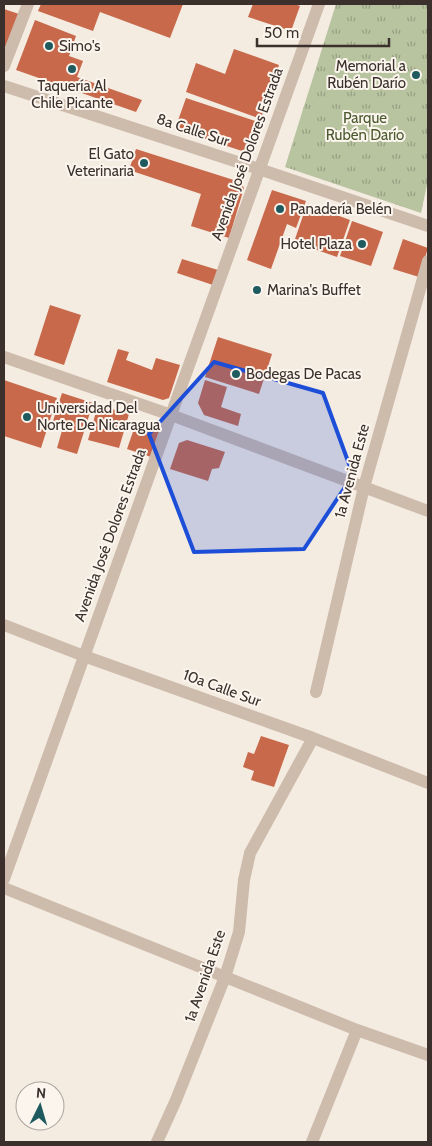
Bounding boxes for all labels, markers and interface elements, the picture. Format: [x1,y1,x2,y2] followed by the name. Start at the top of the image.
[257,15,390,47] scale bar
[264,24,299,42] text: 50 m
[59,37,101,55] place label: Simo's
[43,40,55,52] marker: Simo's
[327,57,407,92] place label: Memorial a Rubén Darío
[66,63,78,75] marker: Taquería Al Chile Picante
[207,64,287,243] street label: Avenida José Dolores Estrada
[410,69,422,81] marker: Memorial a Rubén Darío
[31,77,113,112] place label: Taquería Al Chile Picante
[326,109,404,144] park label: Parque Rubén Darío
[154,110,232,150] street label: 8a Calle Sur
[67,145,135,180] place label: El Gato Veterinaria
[138,157,150,169] marker: El Gato Veterinaria
[290,200,392,218] place label: Panadería Belén
[274,203,286,215] marker: Panadería Belén
[280,235,353,253] place label: Hotel Plaza
[356,238,368,250] marker: Hotel Plaza
[267,281,361,299] place label: Marina's Buffet
[251,284,263,296] marker: Marina's Buffet
[246,365,361,383] place label: Bodegas De Pacas
[230,368,242,380] marker: Bodegas De Pacas
[37,399,161,434] place label: Universidad Del Norte De Nicaragua
[21,411,33,423] marker: Universidad Del Norte De Nicaragua
[331,422,373,520] street label: 1a Avenida Este
[70,445,150,624] street label: Avenida José Dolores Estrada
[181,666,264,711] street label: 10a Calle Sur
[181,927,229,1025] street label: 1a Avenida Este
[15,1081,65,1131] north arrow
[35,1084,47,1102] text: N

